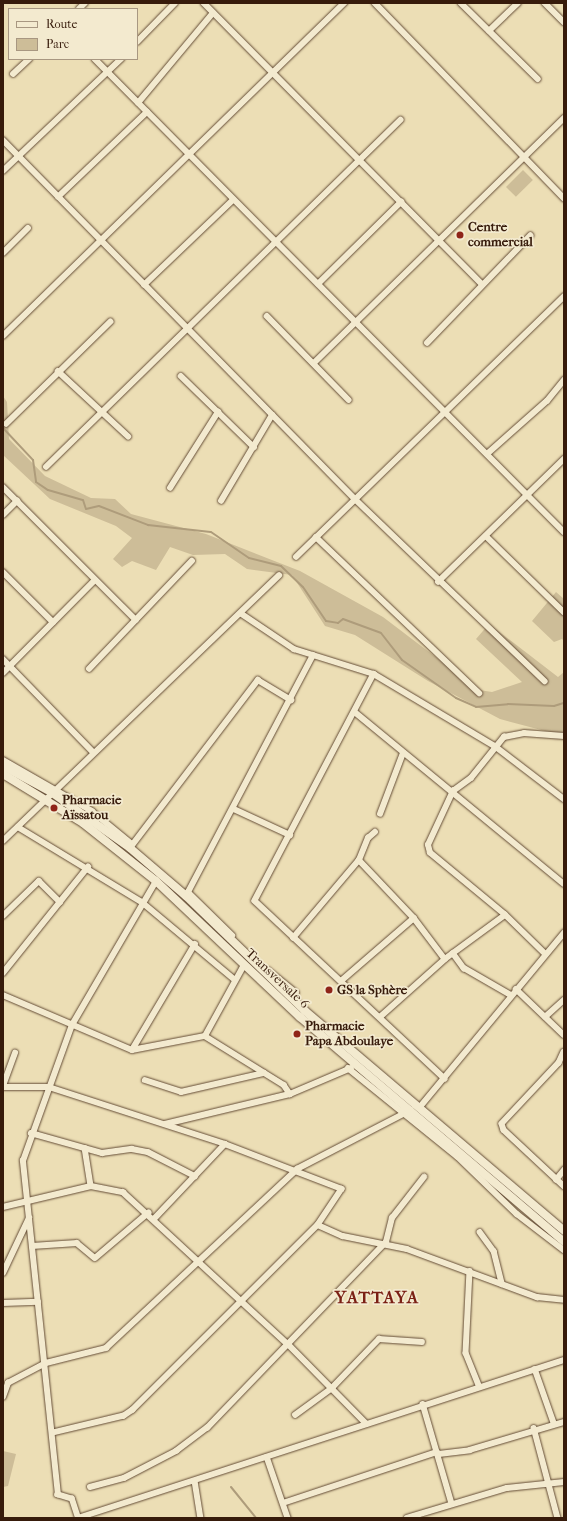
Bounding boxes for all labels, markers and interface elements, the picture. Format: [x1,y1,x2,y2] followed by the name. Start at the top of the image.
[8,8,138,60] legend
[46,17,78,31] text: Route
[46,37,69,51] text: Parc
[468,220,533,251] place label: Centre commercial
[455,230,465,240] marker: Centre commercial
[62,793,121,824] place label: Pharmacie Aïssatou
[49,803,59,813] marker: Pharmacie Aïssatou
[242,946,312,1012] street label: Transversale 6
[337,982,407,998] place label: GS la Sphère
[324,985,334,995] marker: GS la Sphère
[305,1019,393,1050] place label: Pharmacie Papa Abdoulaye
[292,1029,302,1039] marker: Pharmacie Papa Abdoulaye
[335,1288,419,1308] district label: YATTAYA

